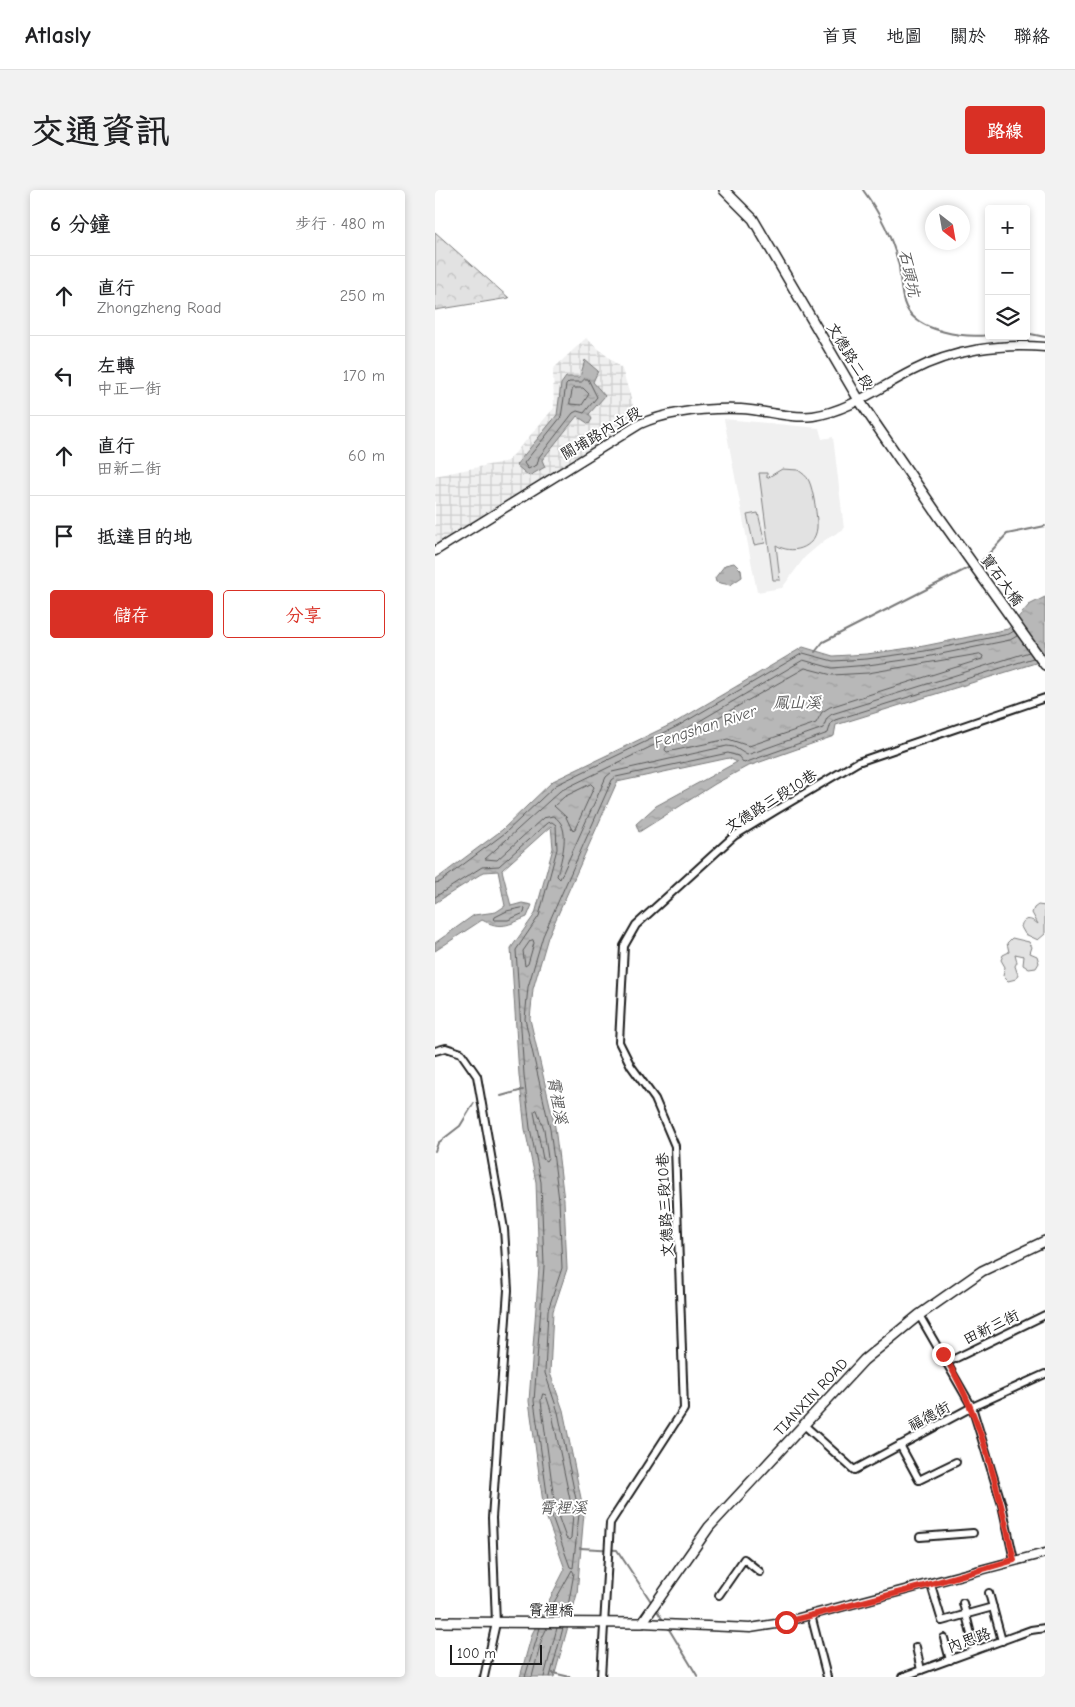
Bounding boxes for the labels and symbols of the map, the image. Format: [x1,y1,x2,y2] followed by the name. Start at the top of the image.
[925,205,970,250] north arrow
[895,248,923,301] water label: 石頭坑
[823,319,877,393] street label: 文德路二段
[558,403,644,463] street label: 關埔路內立段
[977,550,1027,610] street label: 寶石大橋
[772,694,822,712] water label: 鳳山溪
[652,702,759,752] water label: Fengshan River
[722,766,820,836] street label: 文德路三段10巷
[544,1075,570,1126] water label: 霄裡溪
[653,1152,677,1258] street label: 文德路三段10巷
[960,1306,1022,1348] street label: 田新三街
[932,1343,955,1366] route end
[770,1354,852,1440] street label: TIANXIN ROAD
[905,1397,953,1435] street label: 福德街
[539,1499,588,1517] water label: 霄裡溪
[528,1601,574,1619] street label: 霄裡橋
[775,1611,798,1634] route start
[945,1624,993,1656] street label: 內思路
[450,1642,543,1665] scale bar

